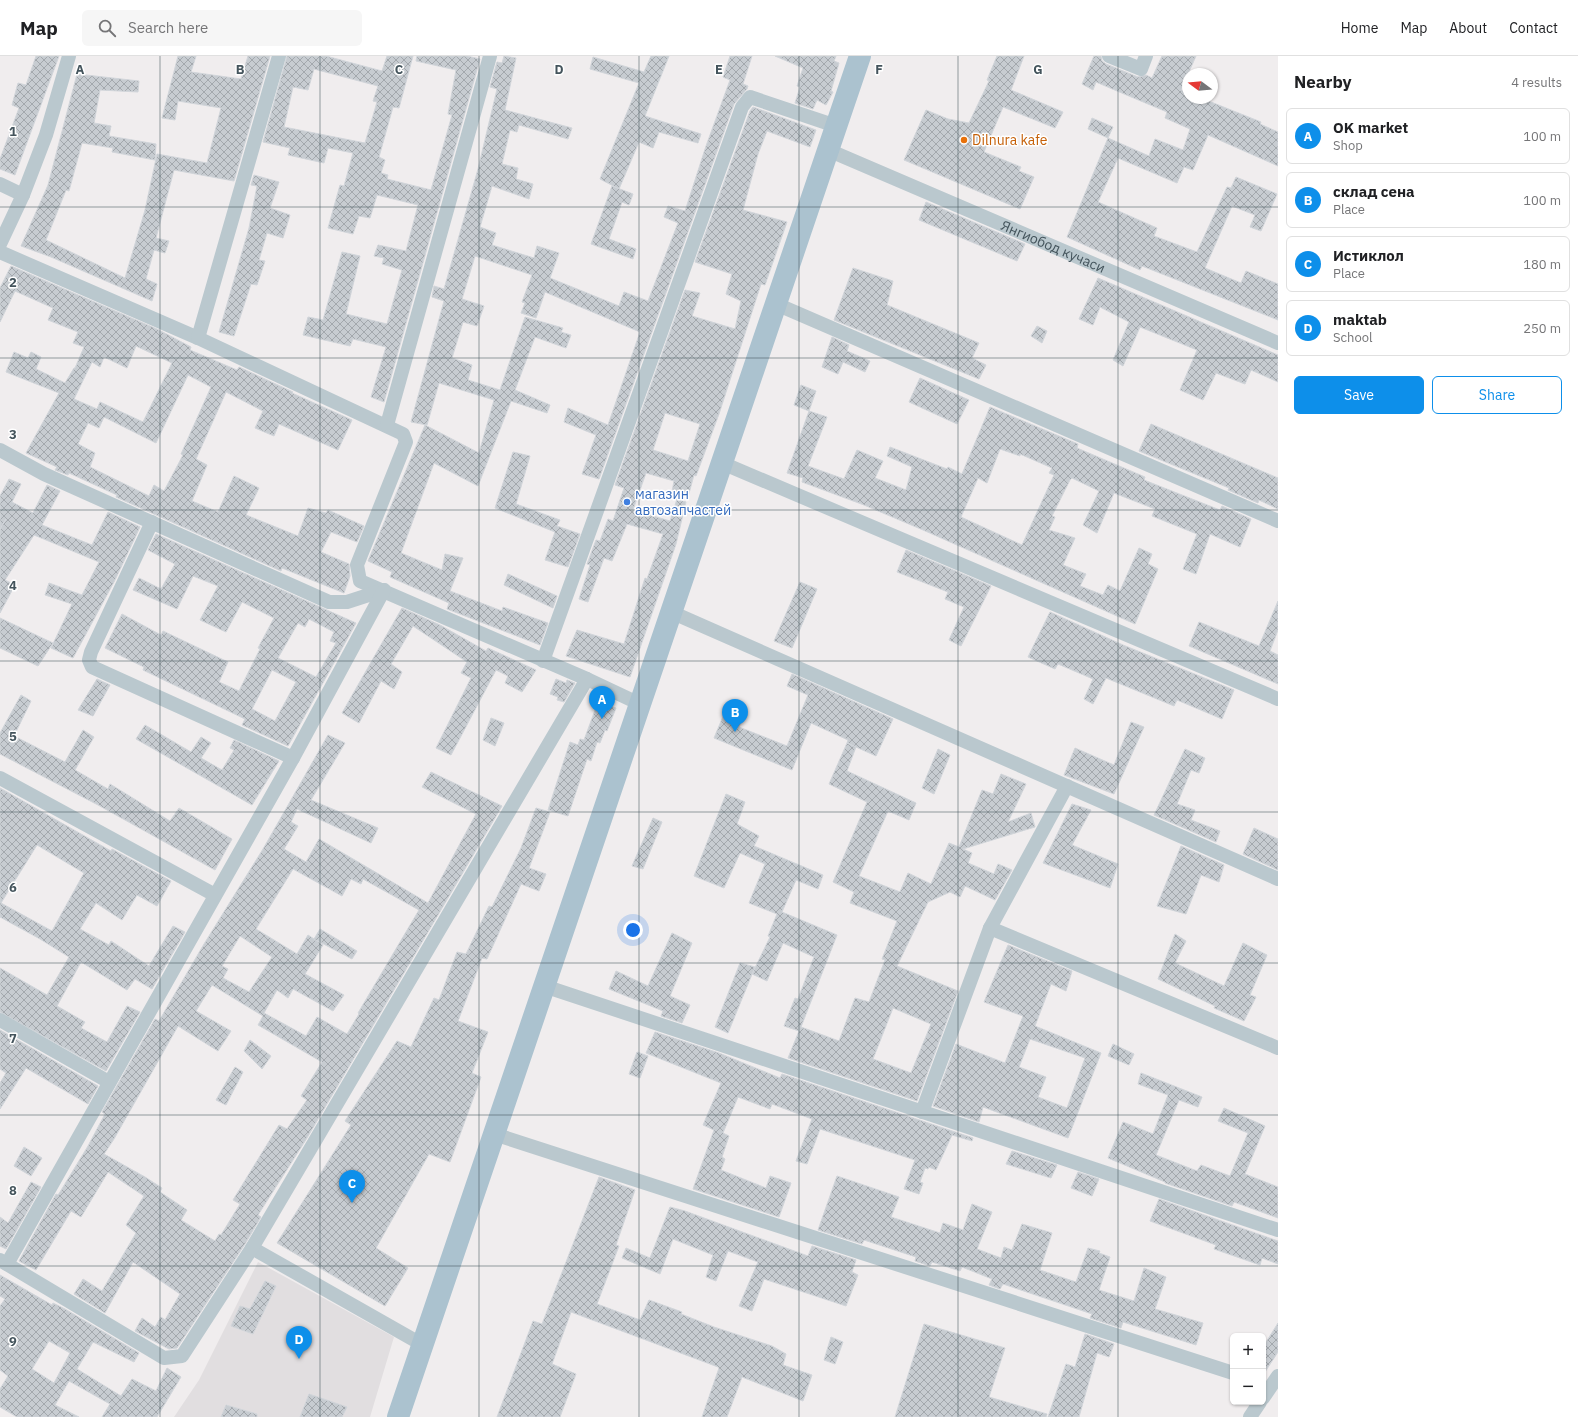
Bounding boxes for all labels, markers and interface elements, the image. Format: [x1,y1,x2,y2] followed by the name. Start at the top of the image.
[82,10,362,46] search box
[20,16,58,40] text: Map
[96,17,118,39] icon: search
[128,18,208,37] text: Search here
[1341,19,1378,37] text: Home
[1400,19,1427,37] text: Map
[1449,19,1487,37] text: About
[1509,19,1558,37] text: Contact
[76,61,85,78] text: A
[236,61,245,78] text: B
[395,61,404,78] text: C
[554,61,564,78] text: D
[715,61,723,78] text: E
[875,61,883,78] text: F
[1033,61,1043,78] text: G
[1182,68,1218,104] north arrow
[1294,71,1352,93] text: Nearby
[1511,74,1562,91] text: 4 results
[1333,118,1408,137] text: OK market
[9,123,17,140] text: 1
[1304,128,1312,145] text: A
[1523,128,1561,145] text: 100 m
[972,131,1048,149] place label: Dilnura kafe
[959,135,969,145] marker: Dilnura kafe
[1333,137,1363,154] text: Shop
[1333,182,1415,201] text: склад сена
[1304,192,1312,209] text: B
[1523,192,1561,209] text: 100 m
[1333,201,1365,218] text: Place
[998,216,1108,277] street label: Янгиобод кучаси
[1333,246,1404,265] text: Истиклол
[1304,256,1312,273] text: C
[1523,256,1561,273] text: 180 m
[1333,265,1365,282] text: Place
[9,274,17,291] text: 2
[1333,310,1387,329] text: maktab
[1303,320,1313,337] text: D
[1523,320,1561,337] text: 250 m
[1333,329,1373,346] text: School
[1294,376,1424,414] button: Save
[1432,376,1562,414] button: Share
[9,426,17,443] text: 3
[635,485,731,519] place label: магазин автозапчастей
[622,497,632,507] marker: магазин автозапчастей
[9,577,17,594] text: 4
[589,686,615,719] pin: A
[722,699,748,732] pin: B
[9,728,17,745] text: 5
[9,879,17,896] text: 6
[623,920,643,940] your location
[9,1030,17,1047] text: 7
[339,1170,365,1203] pin: C
[9,1182,17,1199] text: 8
[286,1326,312,1359] pin: D
[9,1333,17,1350] text: 9
[1230,1333,1266,1405] map controls
[1230,1333,1266,1369] button: +
[1230,1369,1266,1405] button: −

